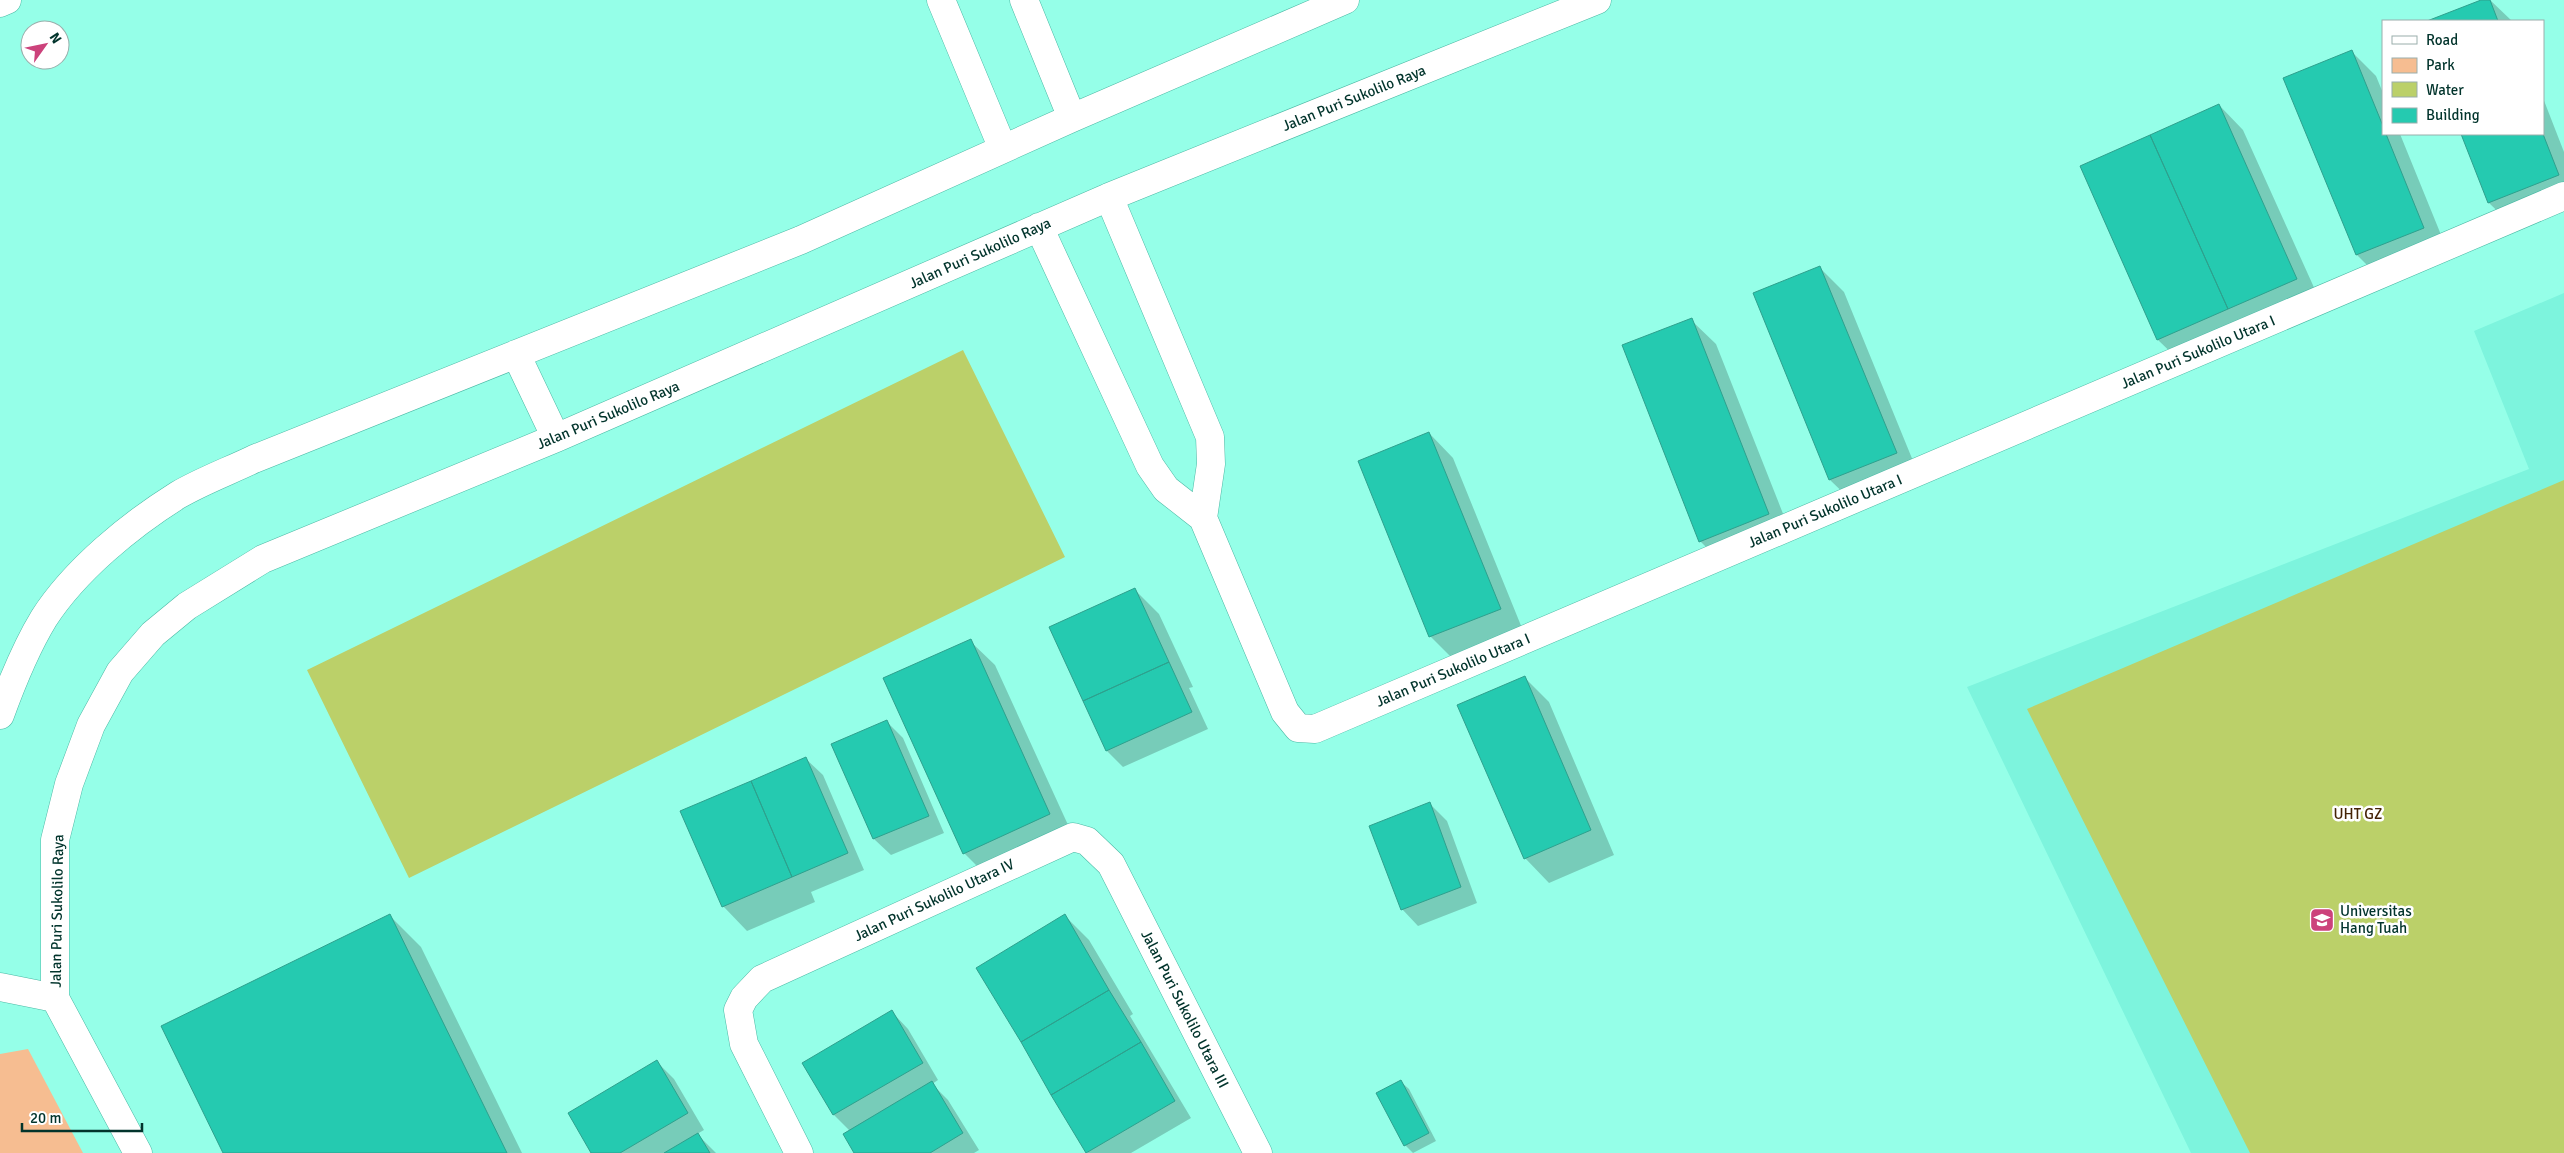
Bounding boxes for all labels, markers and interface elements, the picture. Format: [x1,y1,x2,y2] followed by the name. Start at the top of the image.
[20,20,70,70] north arrow
[2382,20,2544,135] legend
[46,29,65,47] text: N
[2426,31,2458,49] text: Road
[2426,56,2455,74] text: Park
[1280,61,1428,135] street label: Jalan Puri Sukolilo Raya
[2426,81,2464,99] text: Water
[2426,106,2480,124] text: Building
[906,214,1054,292] street label: Jalan Puri Sukolilo Raya
[2118,311,2278,393] street label: Jalan Puri Sukolilo Utara I
[534,377,682,453] street label: Jalan Puri Sukolilo Raya
[1745,470,1905,552] street label: Jalan Puri Sukolilo Utara I
[1373,629,1533,711] street label: Jalan Puri Sukolilo Utara I
[2334,805,2382,823] park label: UHT GZ
[47,834,67,988] street label: Jalan Puri Sukolilo Raya
[851,855,1017,945] street label: Jalan Puri Sukolilo Utara IV
[2340,902,2412,937] place label: Universitas Hang Tuah
[2309,907,2335,933] school or university icon: Universitas Hang Tuah
[1137,927,1233,1091] street label: Jalan Puri Sukolilo Utara III
[22,1100,142,1132] scale bar
[30,1109,61,1127] text: 20 m

